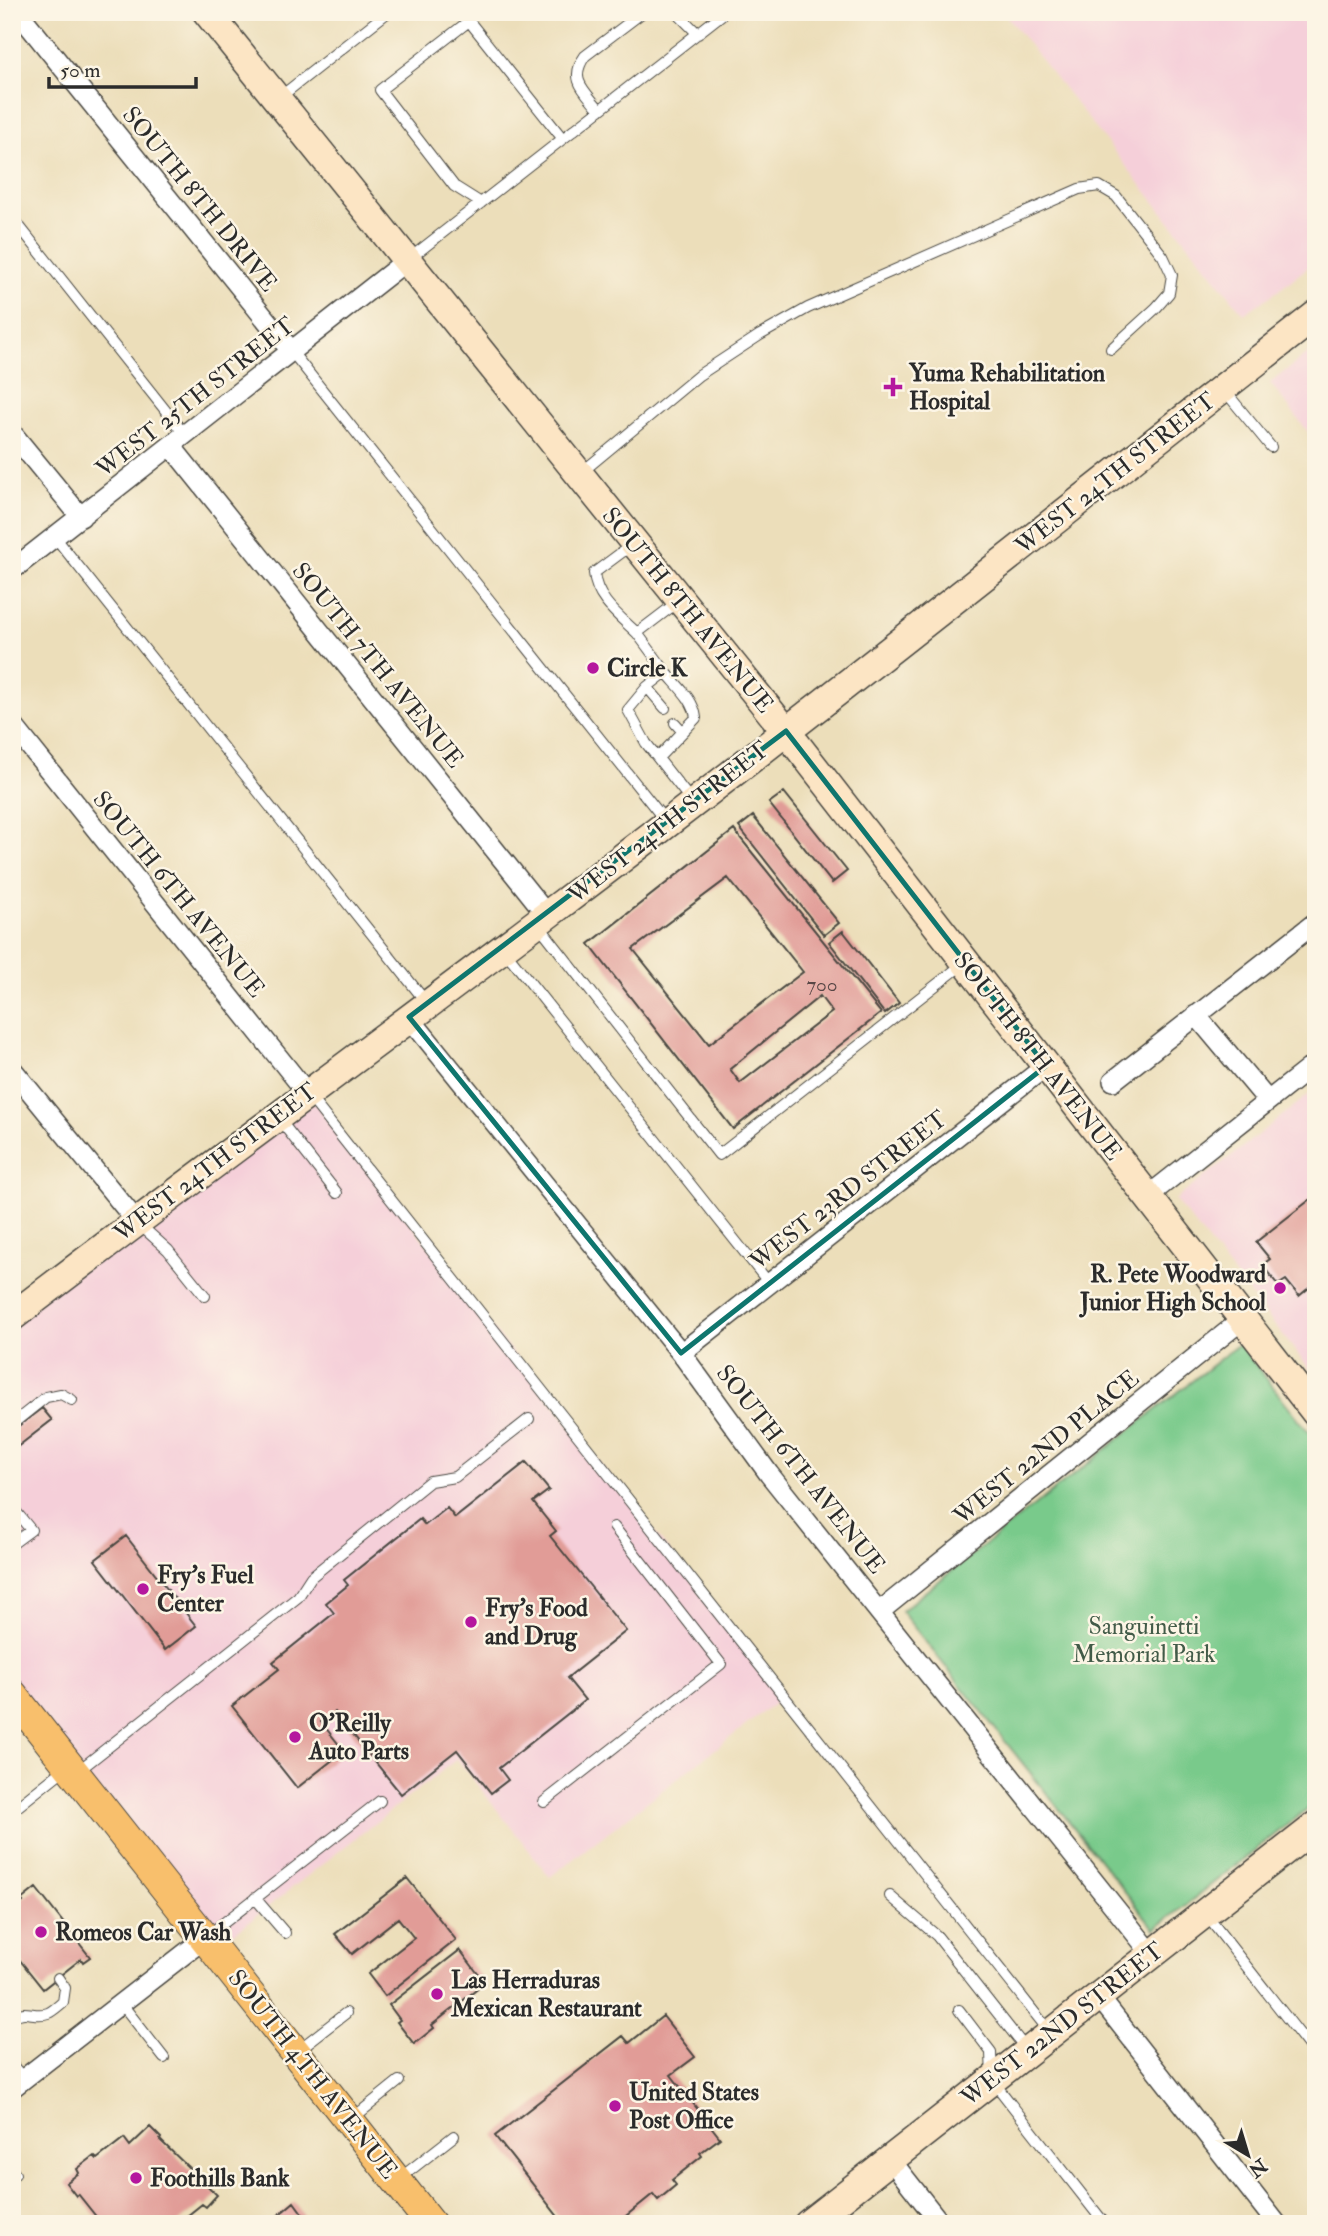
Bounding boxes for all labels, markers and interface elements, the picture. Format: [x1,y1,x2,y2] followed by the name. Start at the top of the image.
[49,46,196,90] scale bar
[60,57,101,84] text: 50 m
[115,100,284,298] street label: SOUTH 8TH DRIVE
[89,310,301,485] street label: WEST 25TH STREET
[908,358,1106,417] place label: Yuma Rehabilitation Hospital
[883,377,903,397] marker: Yuma Rehabilitation Hospital
[1008,385,1222,562] street label: WEST 24TH STREET
[595,501,780,720] street label: SOUTH 8TH AVENUE
[285,556,470,774] street label: SOUTH 7TH AVENUE
[607,653,688,684] place label: Circle K
[585,660,601,676] marker: Circle K
[561,734,775,911] street label: WEST 24TH STREET
[86,785,271,1004] street label: SOUTH 6TH AVENUE
[947,946,1129,1167] street label: SOUTH 8TH AVENUE
[806,971,838,998] house number: 700
[107,1076,323,1250] street label: WEST 24TH STREET
[743,1104,953,1278] street label: WEST 23RD STREET
[1079,1259,1267,1318] place label: R. Pete Woodward Junior High School
[1272,1280,1288,1296] marker: R. Pete Woodward Junior High School
[709,1359,892,1580] street label: SOUTH 6TH AVENUE
[946,1363,1145,1532] street label: WEST 22ND PLACE
[157,1560,254,1619] place label: Fry's Fuel Center
[135,1581,151,1597] marker: Fry's Fuel Center
[485,1593,588,1652] place label: Fry's Food and Drug
[1072,1611,1216,1670] park label: Sanguinetti Memorial Park
[463,1614,479,1630] marker: Fry's Food and Drug
[308,1708,409,1767] place label: O'Reilly Auto Parts
[287,1729,303,1745] marker: O'Reilly Auto Parts
[55,1917,232,1948] place label: Romeos Car Wash
[33,1924,49,1940] marker: Romeos Car Wash
[954,1935,1170,2114] street label: WEST 22ND STREET
[221,1963,404,2185] street label: SOUTH 4TH AVENUE
[450,1965,642,2024] place label: Las Herraduras Mexican Restaurant
[429,1986,445,2002] marker: Las Herraduras Mexican Restaurant
[629,2077,759,2136] place label: United States Post Office
[607,2098,623,2114] marker: United States Post Office
[1212,2120,1282,2190] north arrow
[1243,2152,1273,2183] text: N
[150,2163,290,2194] place label: Foothills Bank
[128,2170,144,2186] marker: Foothills Bank

